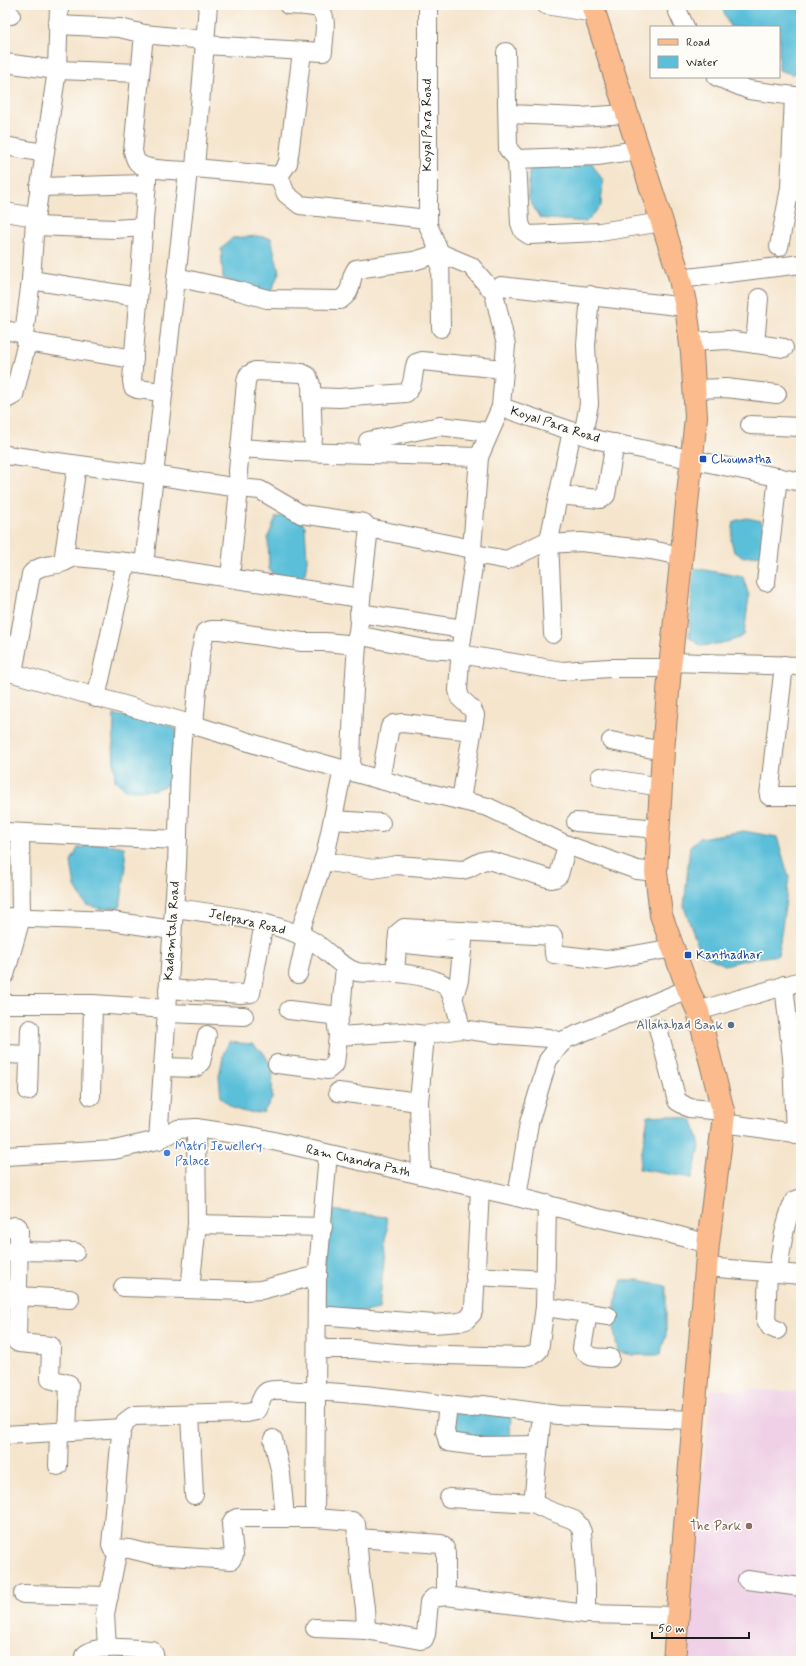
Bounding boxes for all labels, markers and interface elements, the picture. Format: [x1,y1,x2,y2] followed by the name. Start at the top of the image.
[650,26,780,78] legend
[686,35,710,51] text: Road
[686,55,718,71] text: Water
[419,78,436,171] street label: Koyal Para Road
[508,403,602,447] street label: Koyal Para Road
[711,451,772,468] place label: Choumatha
[698,454,708,464] marker: Choumatha
[160,881,184,981] street label: Kadamtala Road
[207,905,287,939] street label: Jelepara Road
[696,947,763,964] place label: Kanthadhar
[683,950,693,960] marker: Kanthadhar
[636,1017,724,1034] place label: Allahabad Bank
[726,1020,736,1030] marker: Allahabad Bank
[175,1138,262,1170] place label: Matri Jewellery Palace
[304,1141,412,1181] street label: Ram Chandra Path
[162,1148,172,1158] marker: Matri Jewellery Palace
[690,1518,742,1535] place label: The Park
[744,1521,754,1531] marker: The Park
[652,1614,749,1640] scale bar
[658,1621,685,1637] text: 50 m

